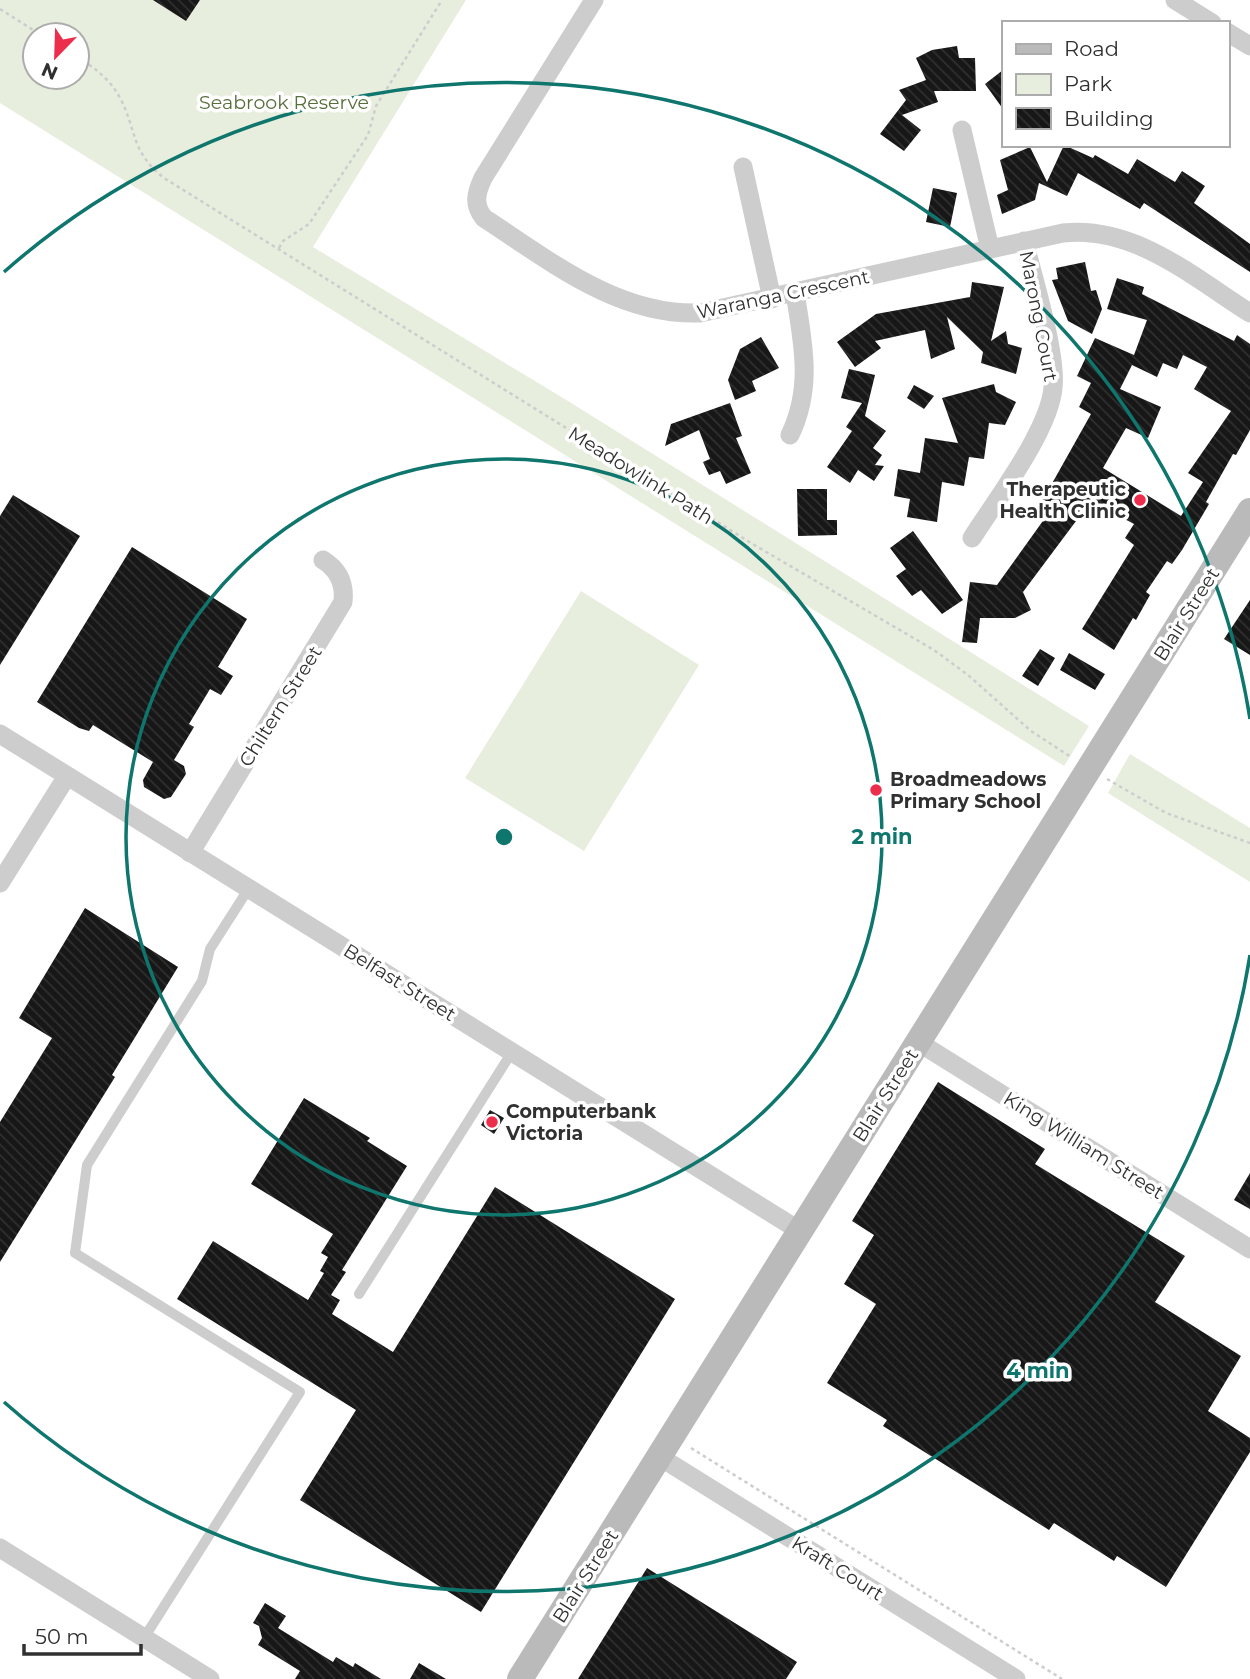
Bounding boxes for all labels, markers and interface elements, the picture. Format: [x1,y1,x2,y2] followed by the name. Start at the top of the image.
[21,21,91,91] north arrow
[1002,21,1229,147] legend
[1064,36,1119,61] text: Road
[38,58,61,85] text: N
[1064,71,1112,96] text: Park
[199,91,369,114] park label: Seabrook Reserve
[1064,106,1154,131] text: Building
[1015,249,1063,384] street label: Marong Court
[695,265,872,324] street label: Waranga Crescent
[564,422,717,529] street label: Meadowlink Path
[999,478,1126,523] place label: Therapeutic Health Clinic
[1132,492,1148,508] marker: Therapeutic Health Clinic
[1149,563,1224,665] street label: Blair Street
[234,641,327,771] street label: Chiltern Street
[890,768,1046,813] place label: Broadmeadows Primary School
[868,782,884,798] marker: Broadmeadows Primary School
[851,824,913,849] text: 2 min
[492,825,516,849] centre of rings
[339,939,460,1026] street label: Belfast Street
[848,1044,923,1146] street label: Blair Street
[999,1087,1168,1204] street label: King William Street
[505,1100,657,1145] place label: Computerbank Victoria
[484,1114,500,1130] marker: Computerbank Victoria
[1006,1358,1070,1383] text: 4 min
[548,1525,623,1627] street label: Blair Street
[788,1531,888,1606] street label: Kraft Court
[24,1612,142,1656] scale bar
[35,1624,89,1649] text: 50 m

